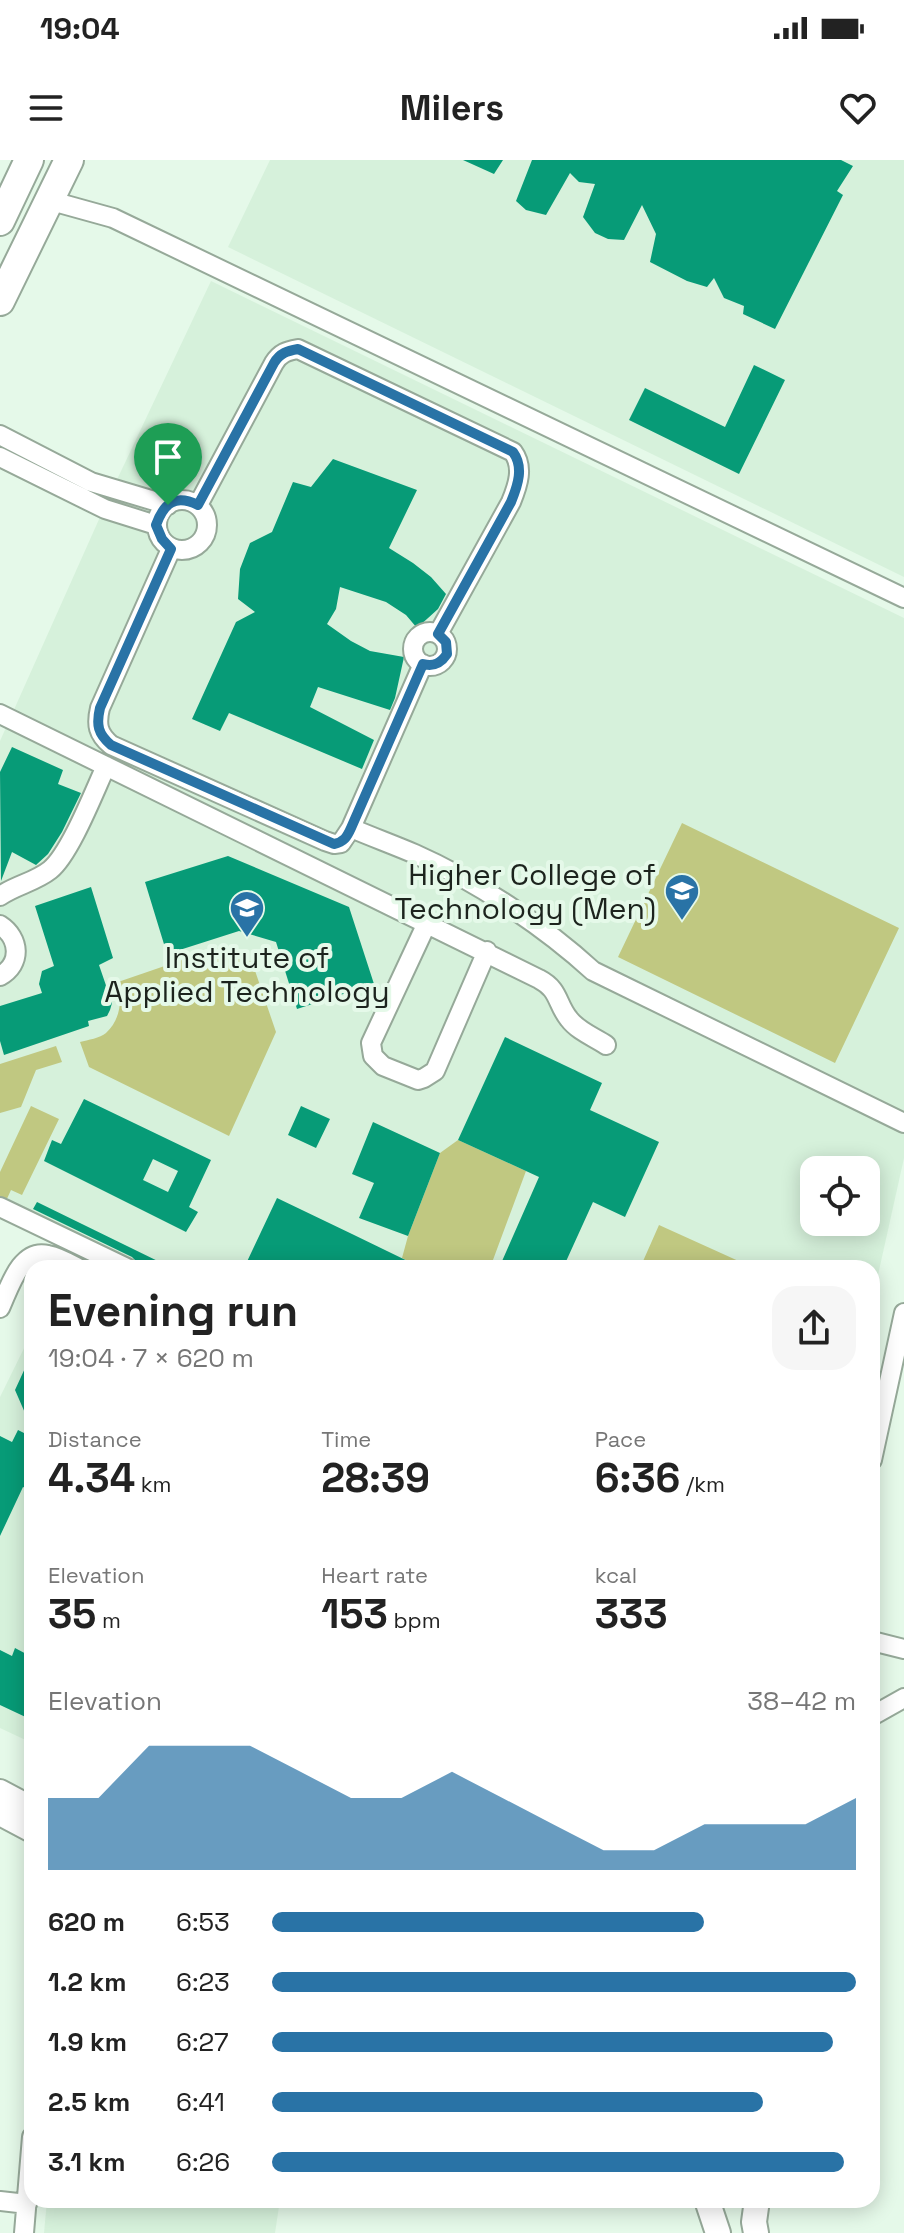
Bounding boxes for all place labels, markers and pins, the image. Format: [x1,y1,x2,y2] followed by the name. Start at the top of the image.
[134,423,202,505] pin
[394,855,656,928] place label: Higher College of Technology (Men)
[663,872,701,922] school or university icon: Higher College of Technology (Men)
[228,889,266,939] school or university icon: Institute of Applied Technology
[104,938,390,1011] place label: Institute of Applied Technology

